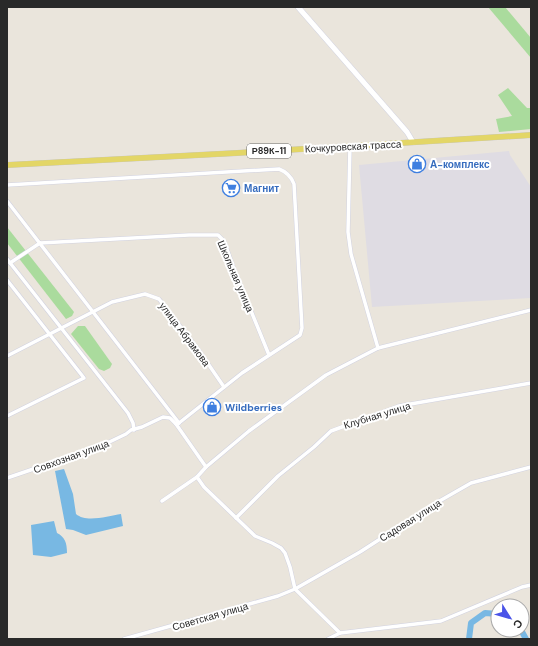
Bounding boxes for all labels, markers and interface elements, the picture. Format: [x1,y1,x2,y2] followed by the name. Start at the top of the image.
[304,137,402,156] street label: Кочкуровская трасса
[247,144,291,158] road number: Р89К-11
[407,154,427,174] shop icon: А-комплекс
[430,158,490,171] place label: А-комплекс
[221,178,241,198] supermarket icon: Магнит
[244,182,279,195] place label: Магнит
[215,238,257,314] street label: Школьная улица
[156,300,213,369] street label: улица Абрамова
[202,397,222,417] shop icon: Wildberries
[342,399,413,432] street label: Клубная улица
[225,401,282,414] place label: Wildberries
[32,437,111,476] street label: Совхозная улица
[377,496,444,545] street label: Садовая улица
[490,598,530,638] north arrow
[171,599,250,634] street label: Советская улица
[510,617,526,631] text: С

